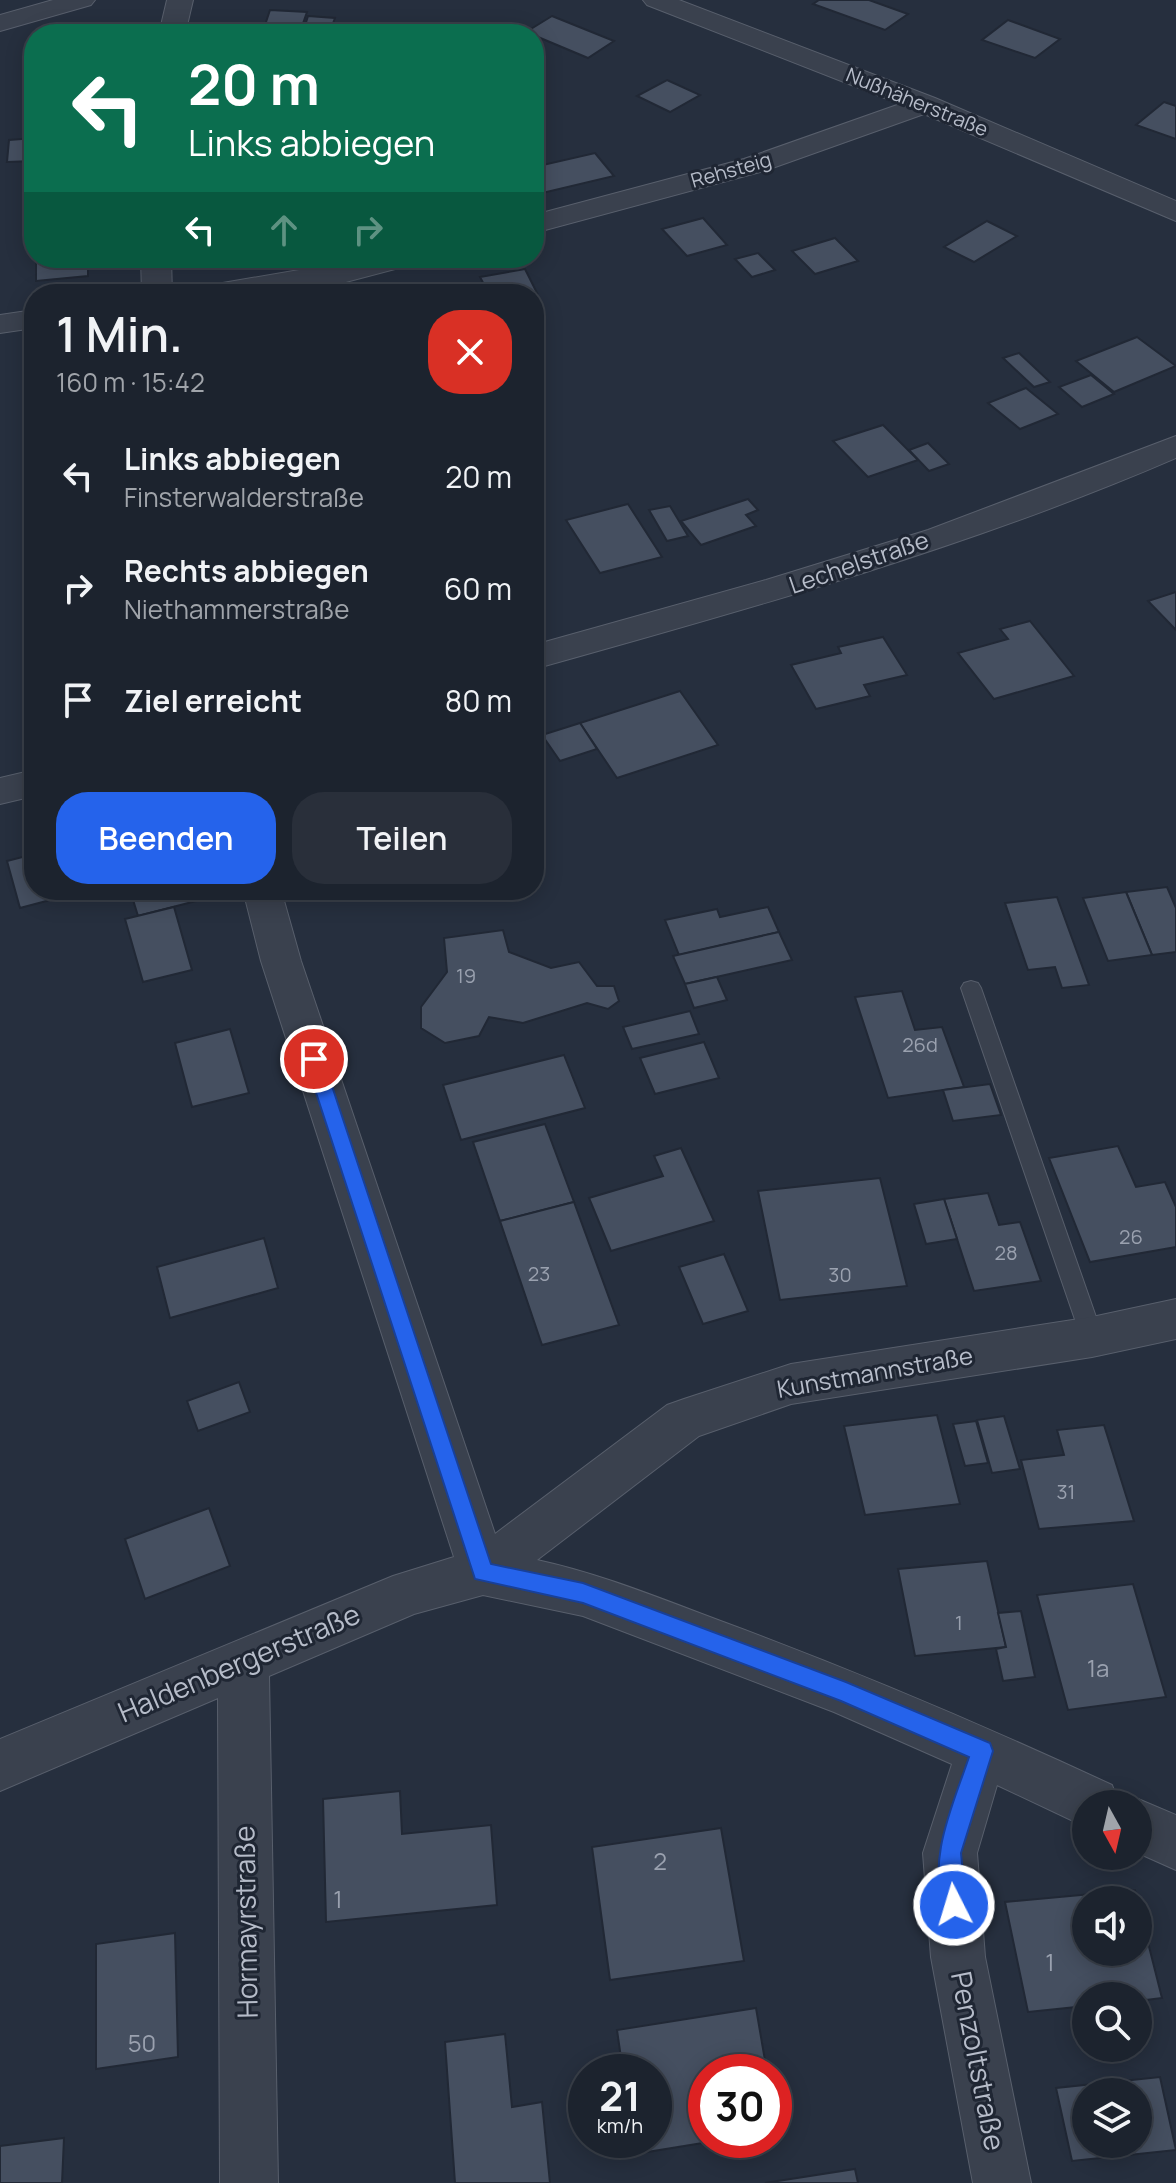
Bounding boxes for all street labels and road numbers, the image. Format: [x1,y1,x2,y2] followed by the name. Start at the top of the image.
[842,61,992,142] street label: Nußhäherstraße
[687,145,774,194] street label: Rehsteig
[784,522,933,601] street label: Lechelstraße
[774,1338,975,1405] street label: Kunstmannstraße
[112,1594,365,1730] street label: Haldenbergerstraße
[224,1825,266,2019] street label: Hormayrstraße
[943,1968,1015,2154] street label: Penzoltstraße

